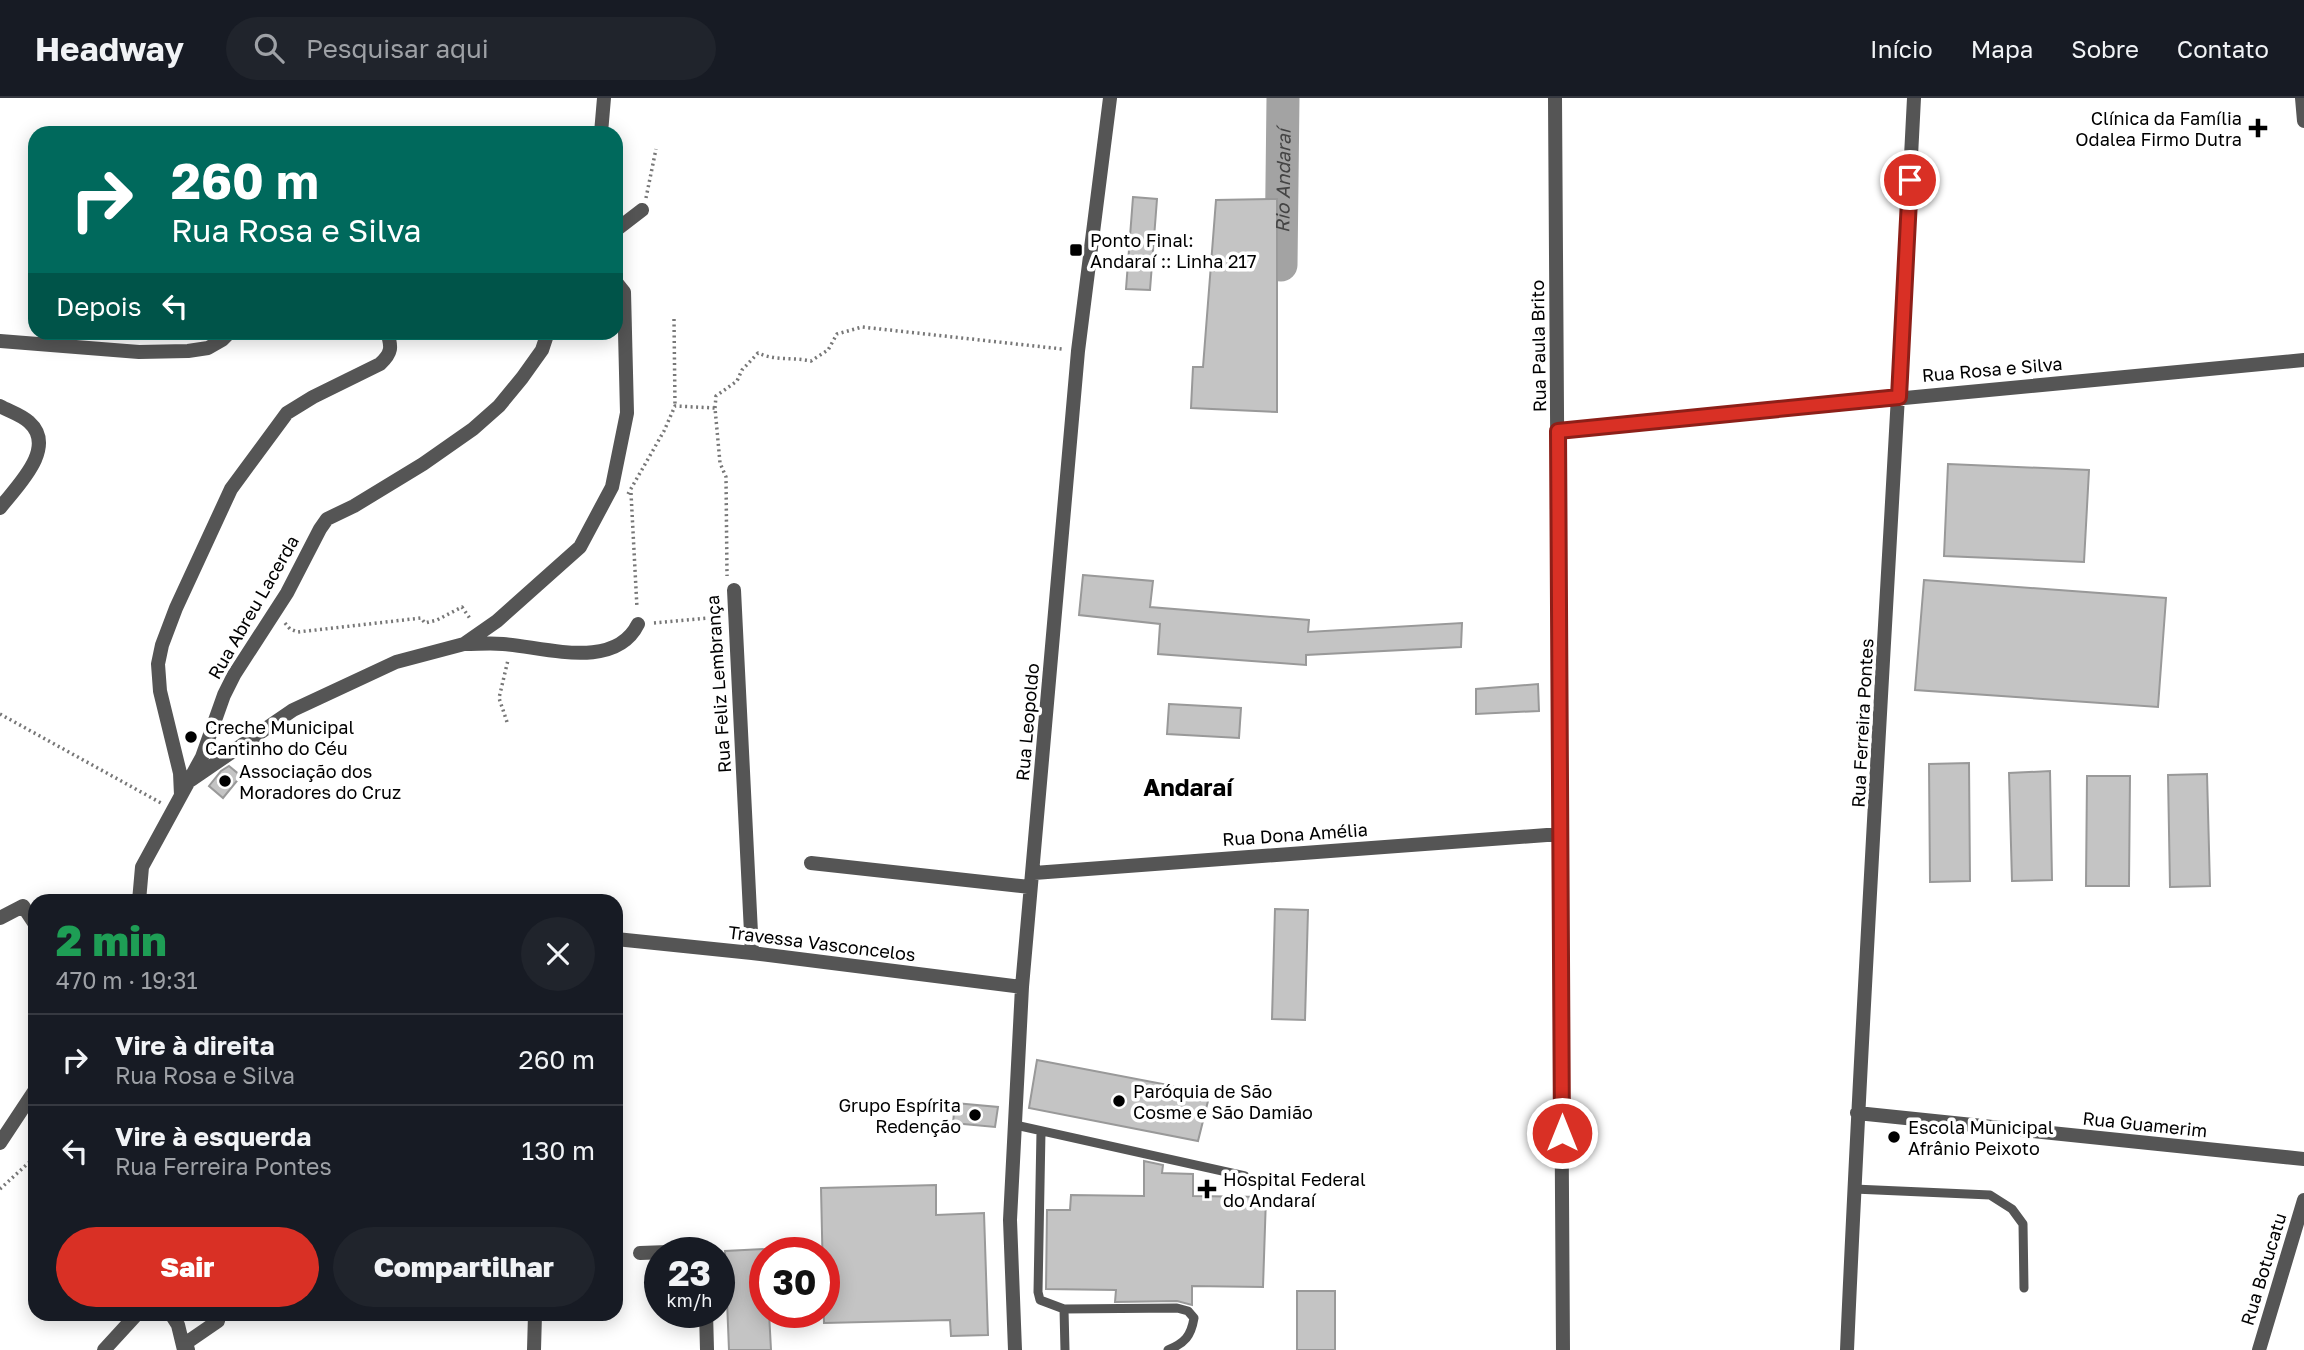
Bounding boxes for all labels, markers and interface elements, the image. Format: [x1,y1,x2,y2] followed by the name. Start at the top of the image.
[226,17,716,80] search box
[35,29,184,68] text: Headway
[250,29,288,67] icon: search
[306,33,489,64] text: Pesquisar aqui
[1870,34,1933,63] text: Início
[1971,34,2033,63] text: Mapa
[2071,34,2139,63] text: Sobre
[2177,34,2269,63] text: Contato
[2075,107,2242,150] place label: Clínica da Família Odalea Firmo Dutra
[2248,118,2268,138] marker: Clínica da Família Odalea Firmo Dutra
[1270,124,1294,233] water label: Rio Andaraí
[1880,150,1940,210] pin
[171,151,319,210] text: 260 m
[56,154,147,245] icon: right
[1891,161,1929,199] icon: arrive
[171,211,422,249] text: Rua Rosa e Silva
[1090,229,1257,272] place label: Ponto Final: Andaraí :: Linha 217
[1068,242,1084,258] marker: Ponto Final: Andaraí :: Linha 217
[1526,280,1550,412] street label: Rua Paula Brito
[156,287,194,325] icon: left
[56,291,142,322] text: Depois
[1921,352,2063,386] street label: Rua Rosa e Silva
[203,531,303,683] street label: Rua Abreu Lacerda
[701,594,735,774] street label: Rua Feliz Lembrança
[1847,638,1877,808] street label: Rua Ferreira Pontes
[1011,662,1043,782] street label: Rua Leopoldo
[205,716,354,759] place label: Creche Municipal Cantinho do Céu
[183,729,199,745] marker: Creche Municipal Cantinho do Céu
[239,760,401,803] place label: Associação dos Moradores do Cruz
[1143,772,1235,801] district label: Andaraí
[217,773,233,789] marker: Associação dos Moradores do Cruz
[1222,818,1368,850] street label: Rua Dona Amélia
[56,915,167,965] text: 2 min
[521,917,595,991] button: close
[727,921,917,965] street label: Travessa Vasconcelos
[56,966,198,994] text: 470 m · 19:31
[115,1030,275,1061] text: Vire à direita
[56,1041,94,1079] icon: right
[519,1044,595,1075] text: 260 m
[115,1061,295,1089] text: Rua Rosa e Silva
[1133,1080,1313,1123] place label: Paróquia de São Cosme e São Damião
[1111,1093,1127,1109] marker: Paróquia de São Cosme e São Damião
[838,1094,961,1137] place label: Grupo Espírita Redenção
[1525,1096,1599,1170] position arrow
[967,1107,983,1123] marker: Grupo Espírita Redenção
[2082,1107,2208,1141] street label: Rua Guamerim
[1908,1116,2054,1159] place label: Escola Municipal Afrânio Peixoto
[115,1121,311,1152] text: Vire à esquerda
[1886,1129,1902,1145] marker: Escola Municipal Afrânio Peixoto
[56,1132,94,1170] icon: left
[522,1135,595,1166] text: 130 m
[115,1152,332,1180] text: Rua Ferreira Pontes
[1223,1168,1366,1211] place label: Hospital Federal do Andaraí
[1197,1179,1217,1199] marker: Hospital Federal do Andaraí
[2235,1210,2291,1328] street label: Rua Botucatu
[56,1227,319,1307] button: Sair
[333,1227,595,1307] button: Compartilhar
[749,1237,840,1328] speed limit sign: 30
[668,1252,711,1294] text: 23
[667,1289,712,1311] text: km/h

